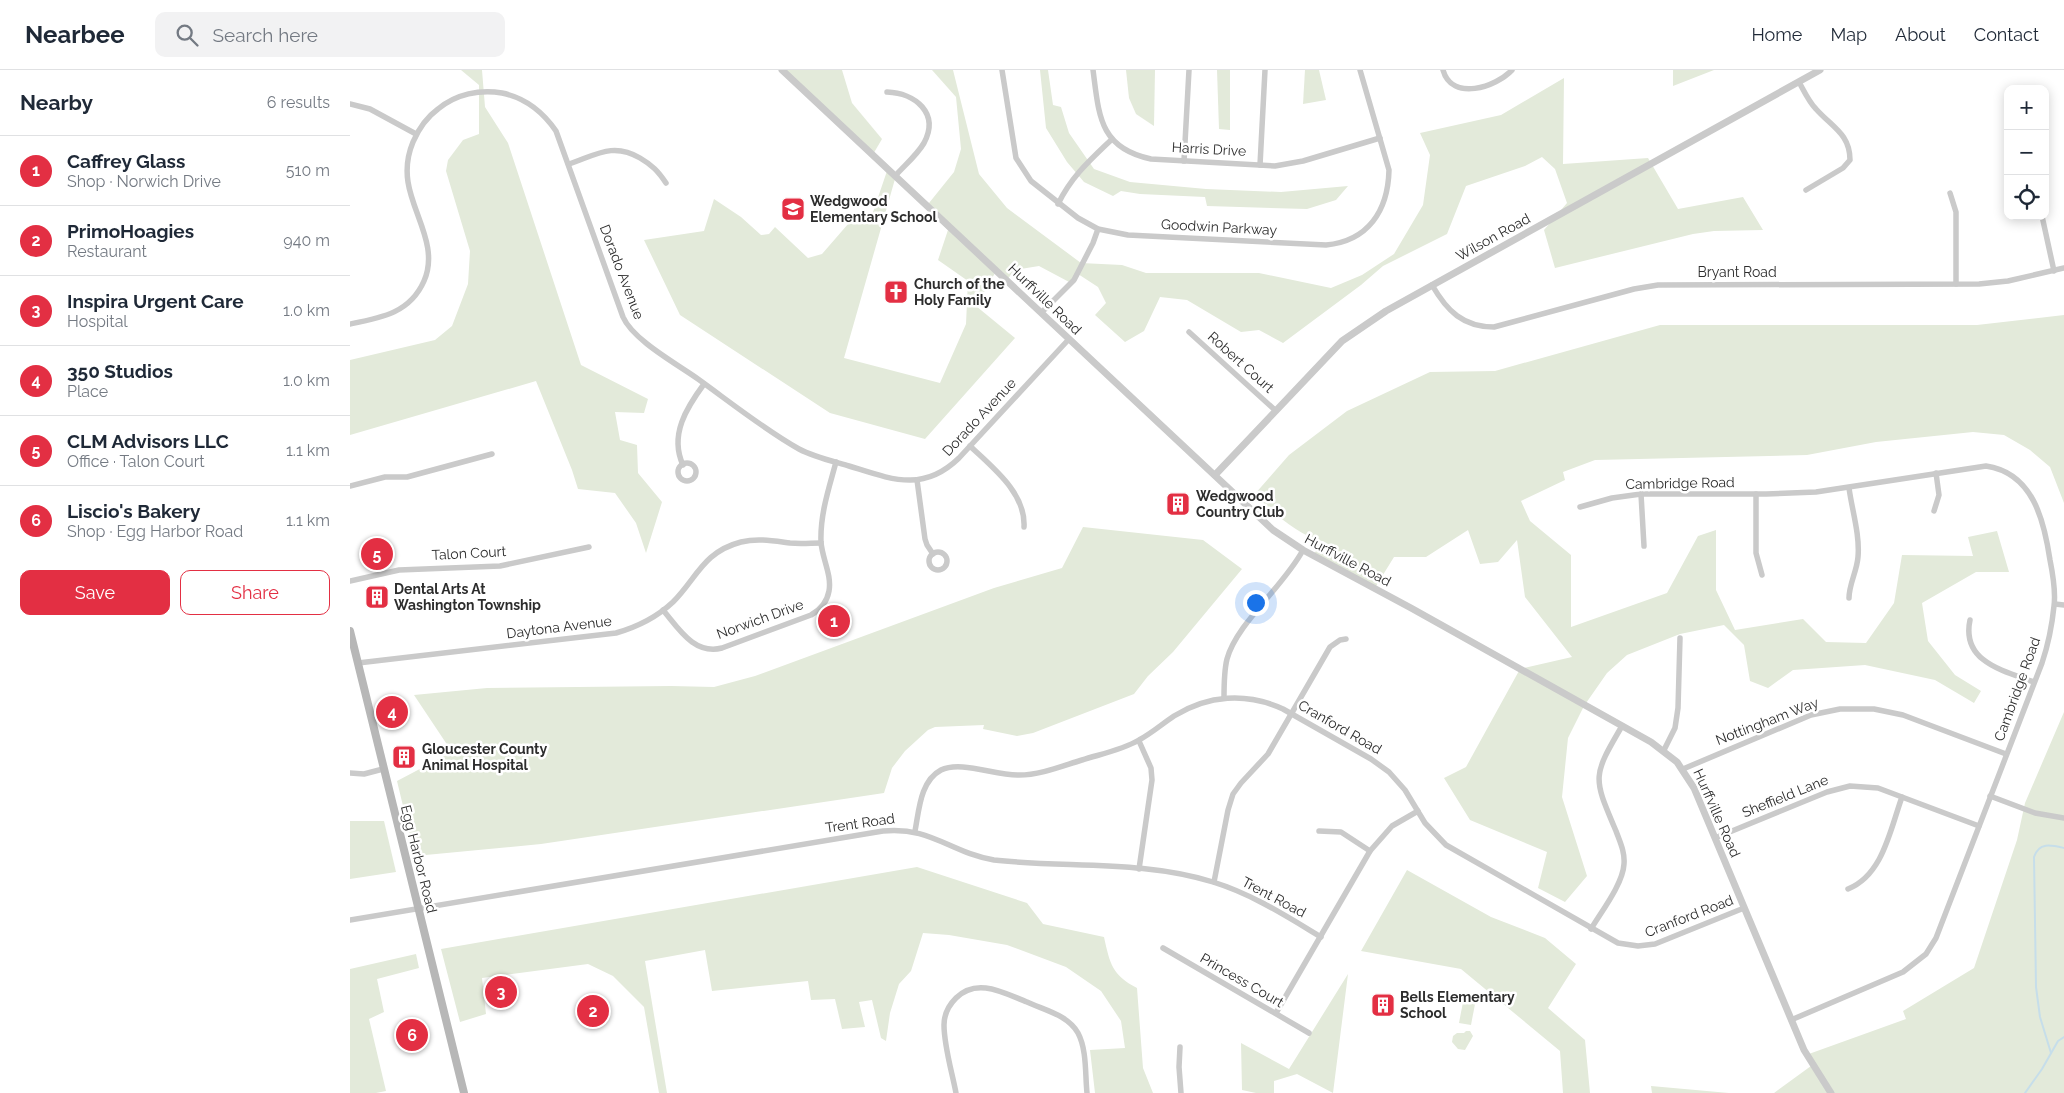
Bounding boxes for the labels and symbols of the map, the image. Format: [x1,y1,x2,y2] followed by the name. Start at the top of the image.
[1171,139,1247,159] street label: Harris Drive
[810,193,938,225] place label: Wedgwood Elementary School
[780,196,806,222] school or university icon: Wedgwood Elementary School
[1453,210,1533,264] street label: Wilson Road
[1160,216,1278,238] street label: Goodwin Parkway
[597,222,647,322] street label: Dorado Avenue
[1005,260,1085,338] street label: Hurffville Road
[1697,264,1777,280] street label: Bryant Road
[914,276,1005,308] place label: Church of the Holy Family
[883,279,909,305] church icon: Church of the Holy Family
[1205,328,1277,396] street label: Robert Court
[939,375,1019,459] street label: Dorado Avenue
[1625,474,1735,492] street label: Cambridge Road
[1196,488,1284,520] place label: Wedgwood Country Club
[1165,491,1191,517] building icon: Wedgwood Country Club
[1302,531,1394,589] street label: Hurffville Road
[361,535,393,573] pin: 5
[431,543,507,563] street label: Talon Court
[394,581,541,613] place label: Dental Arts At Washington Township
[364,584,390,610] building icon: Dental Arts At Washington Township
[1243,590,1269,616] your location
[714,596,806,642] street label: Norwich Drive
[818,602,850,640] pin: 1
[505,613,613,641] street label: Daytona Avenue
[1991,635,2043,743] street label: Cambridge Road
[376,693,408,731] pin: 4
[1713,694,1821,748] street label: Nottingham Way
[1296,697,1384,757] street label: Cranford Road
[422,741,547,773] place label: Gloucester County Animal Hospital
[391,744,417,770] building icon: Gloucester County Animal Hospital
[1690,766,1744,860] street label: Hurffville Road
[1740,771,1830,821] street label: Sheffield Lane
[398,803,440,915] street label: Egg Harbor Road
[824,810,896,836] street label: Trent Road
[1239,873,1309,921] street label: Trent Road
[1642,892,1736,940] street label: Cranford Road
[1197,950,1287,1010] street label: Princess Court
[485,973,517,1011] pin: 3
[1400,989,1515,1021] place label: Bells Elementary School
[577,992,609,1030] pin: 2
[1370,992,1396,1018] building icon: Bells Elementary School
[396,1016,428,1054] pin: 6

